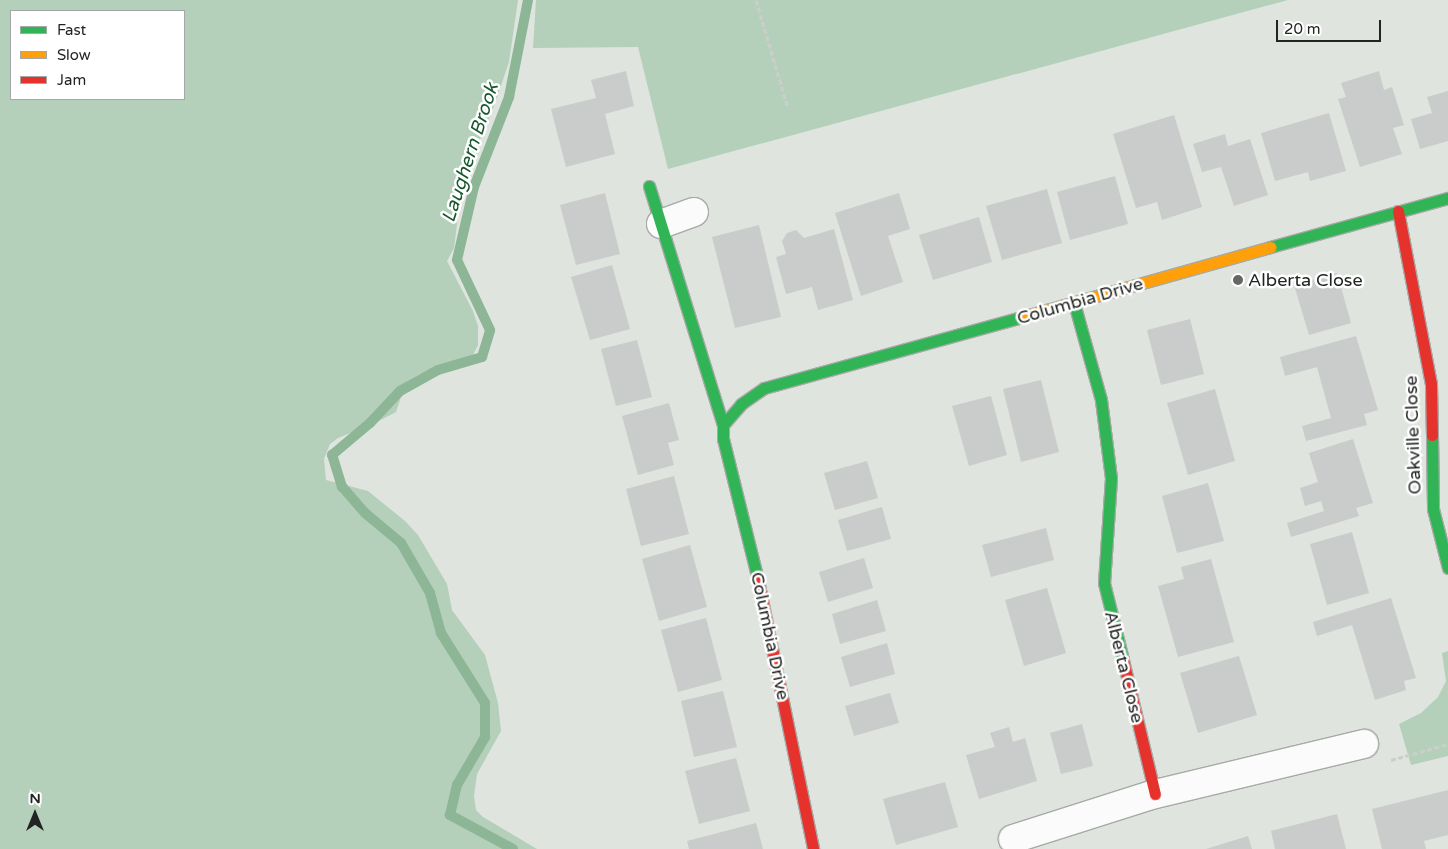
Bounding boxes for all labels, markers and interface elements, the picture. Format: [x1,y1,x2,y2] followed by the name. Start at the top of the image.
[10,10,185,100] legend
[1278,10,1383,42] scale bar
[1284,20,1321,38] text: 20 m
[57,21,86,39] text: Fast
[57,46,91,64] text: Slow
[57,71,86,89] text: Jam
[438,81,504,225] water label: Laughern Brook
[1248,269,1363,291] place label: Alberta Close
[1014,273,1146,329] street label: Columbia Drive
[1232,274,1244,286] marker: Alberta Close
[1400,375,1426,495] street label: Oakville Close
[746,570,794,702] street label: Columbia Drive
[1100,609,1148,725] street label: Alberta Close
[10,789,60,839] north arrow
[29,790,41,807] text: N

